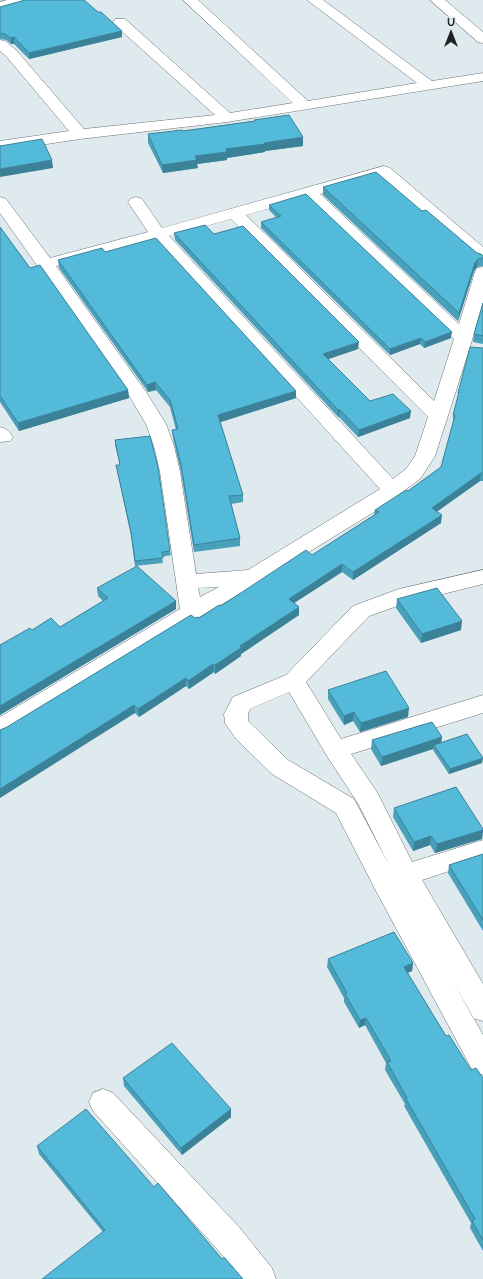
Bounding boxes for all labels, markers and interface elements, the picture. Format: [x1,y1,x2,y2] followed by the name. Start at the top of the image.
[431,12,471,52] north arrow
[447,16,455,29] text: U

